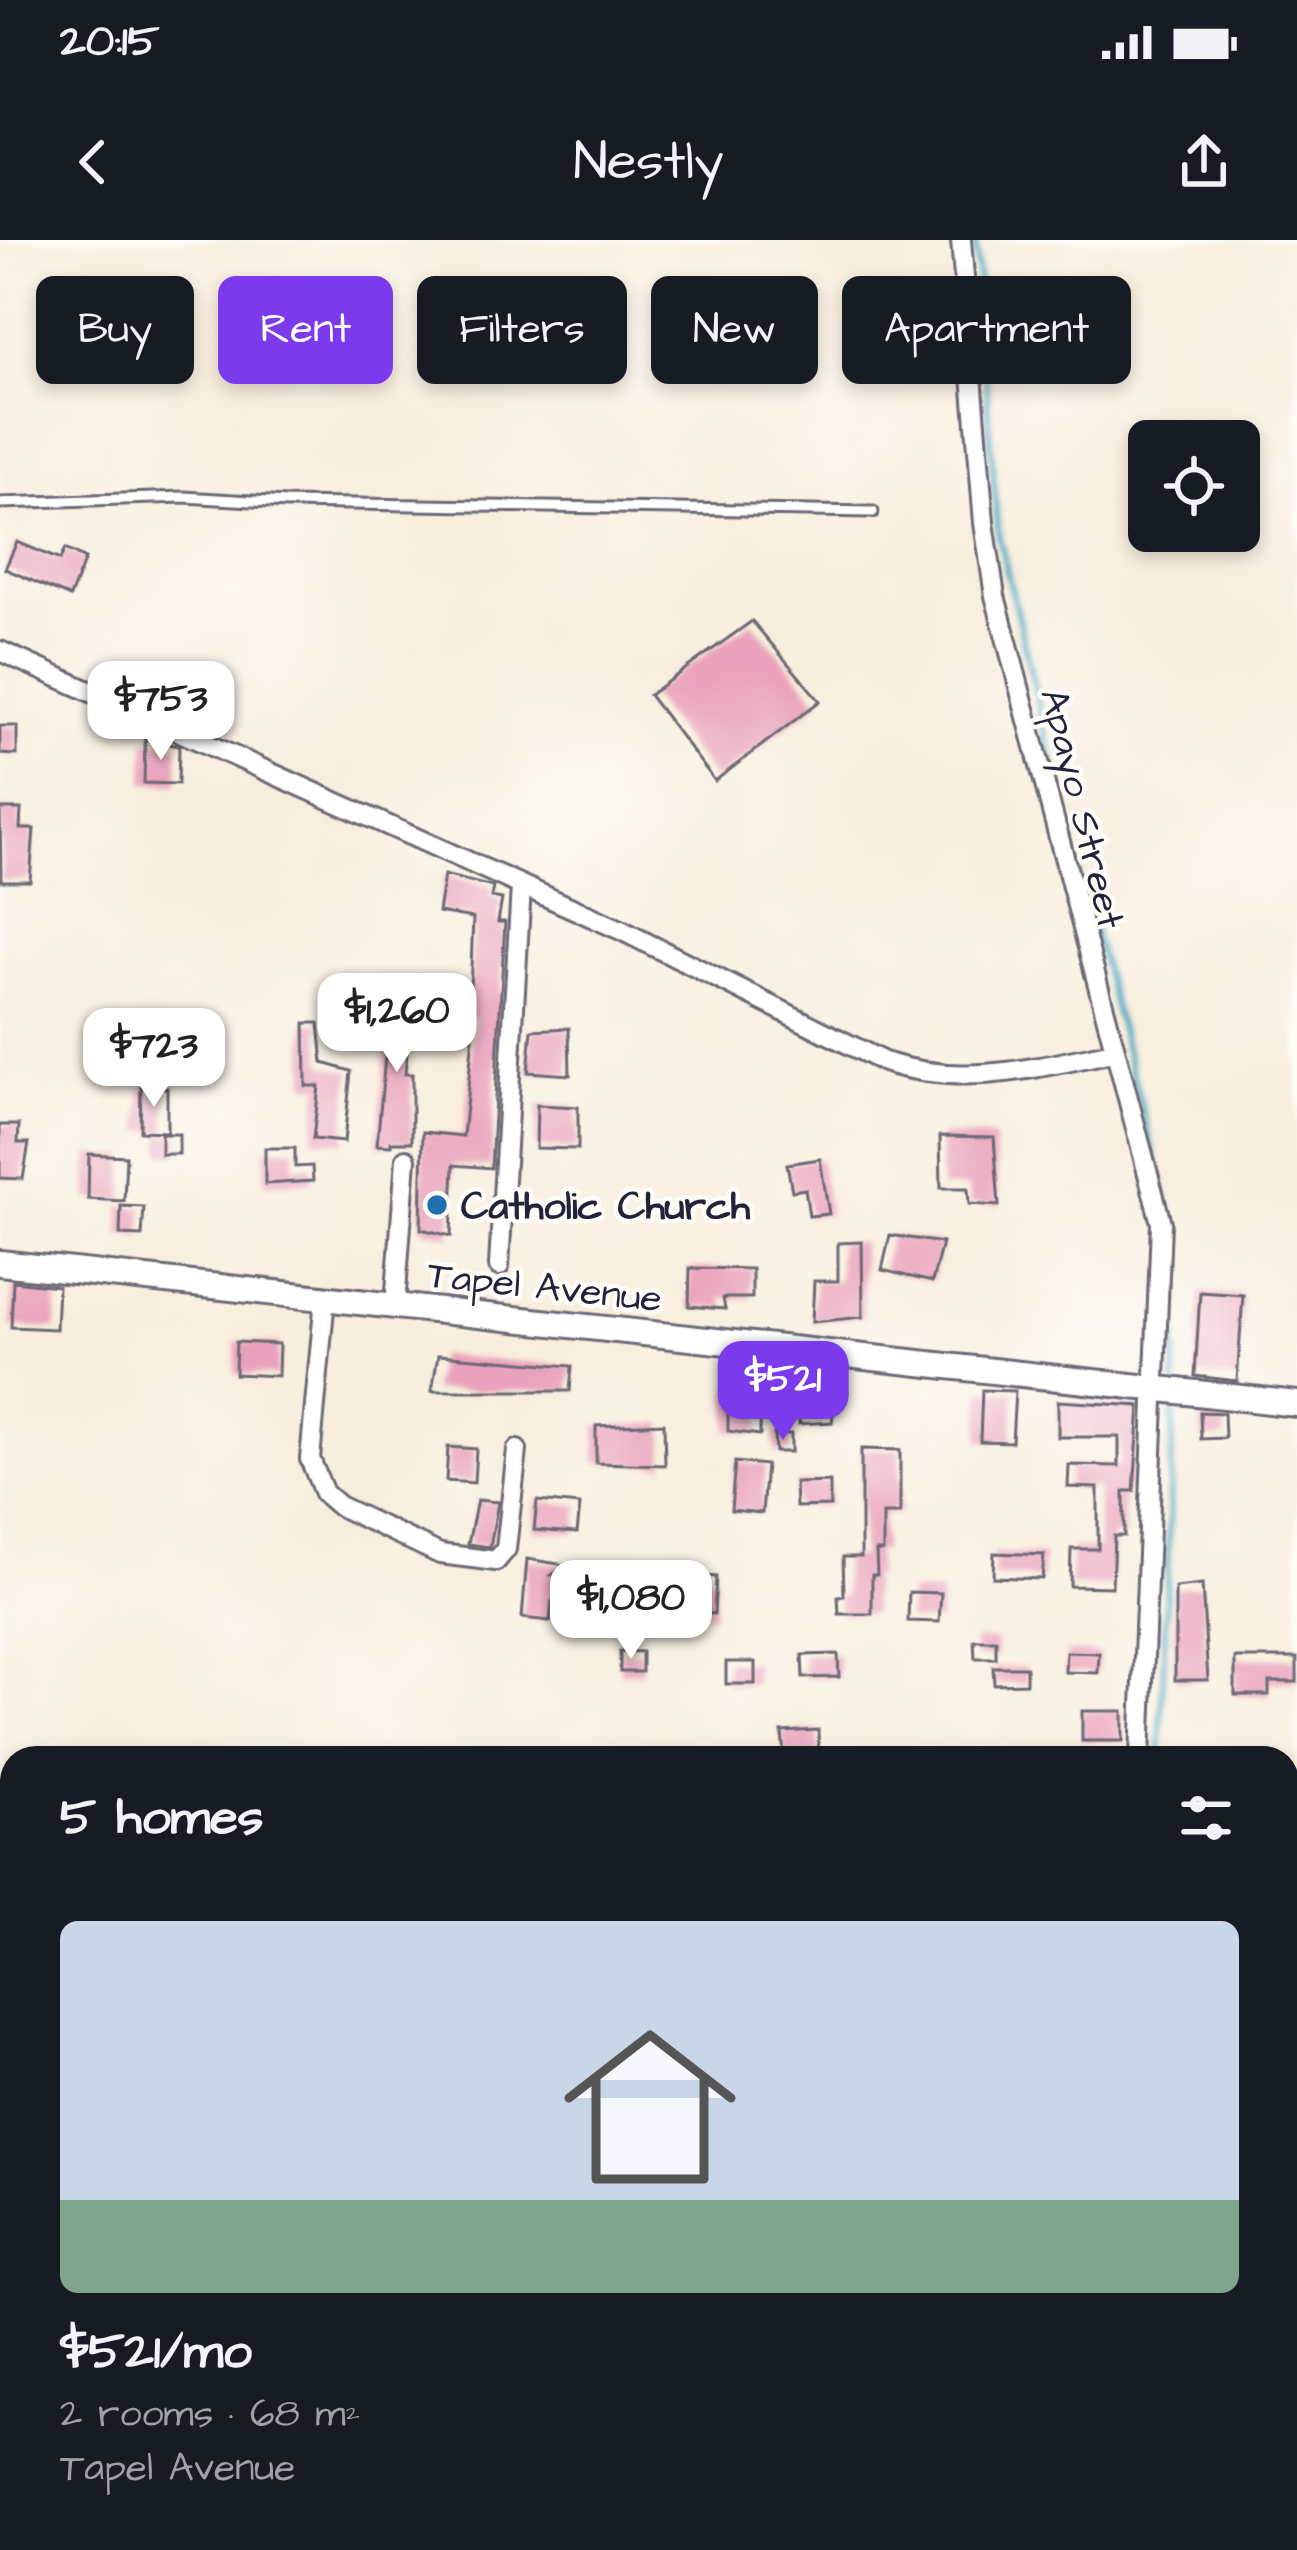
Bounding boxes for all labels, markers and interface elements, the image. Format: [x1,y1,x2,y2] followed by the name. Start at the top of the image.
[60,11,159,73] text: 20:15
[573,125,724,200] text: Nestly
[60,129,126,195] icon: back
[1171,129,1237,195] icon: share
[36,276,194,384] chip: Buy
[218,276,393,384] chip: Rent
[417,276,627,384] chip: Filters
[651,276,818,384] chip: New
[842,276,1131,384] chip: Apartment
[1128,420,1260,552] map controls
[1128,420,1260,552] button: locate
[90,661,232,763] pin: $753
[114,673,208,727] text: $753
[1024,683,1137,935] street label: Apayo Street
[299,973,495,1075] pin: $1,260
[344,985,450,1039] text: $1,260
[83,1008,225,1110] pin: $723
[110,1020,198,1074] text: $723
[461,1181,751,1235] place label: Catholic Church
[424,1192,450,1218] marker: Catholic Church
[425,1249,665,1327] street label: Tapel Avenue
[712,1341,854,1443] pin: $521
[745,1353,821,1407] text: $521
[533,1560,729,1662] pin: $1,080
[577,1572,685,1626] text: $1,080
[60,1783,263,1854] text: 5 homes
[1173,1785,1239,1851] icon: filters
[542,1999,758,2215] icon: home
[60,2317,252,2388] text: $521/mo
[60,2388,360,2442] text: 2 rooms · 68 m²
[60,2442,295,2496] text: Tapel Avenue

